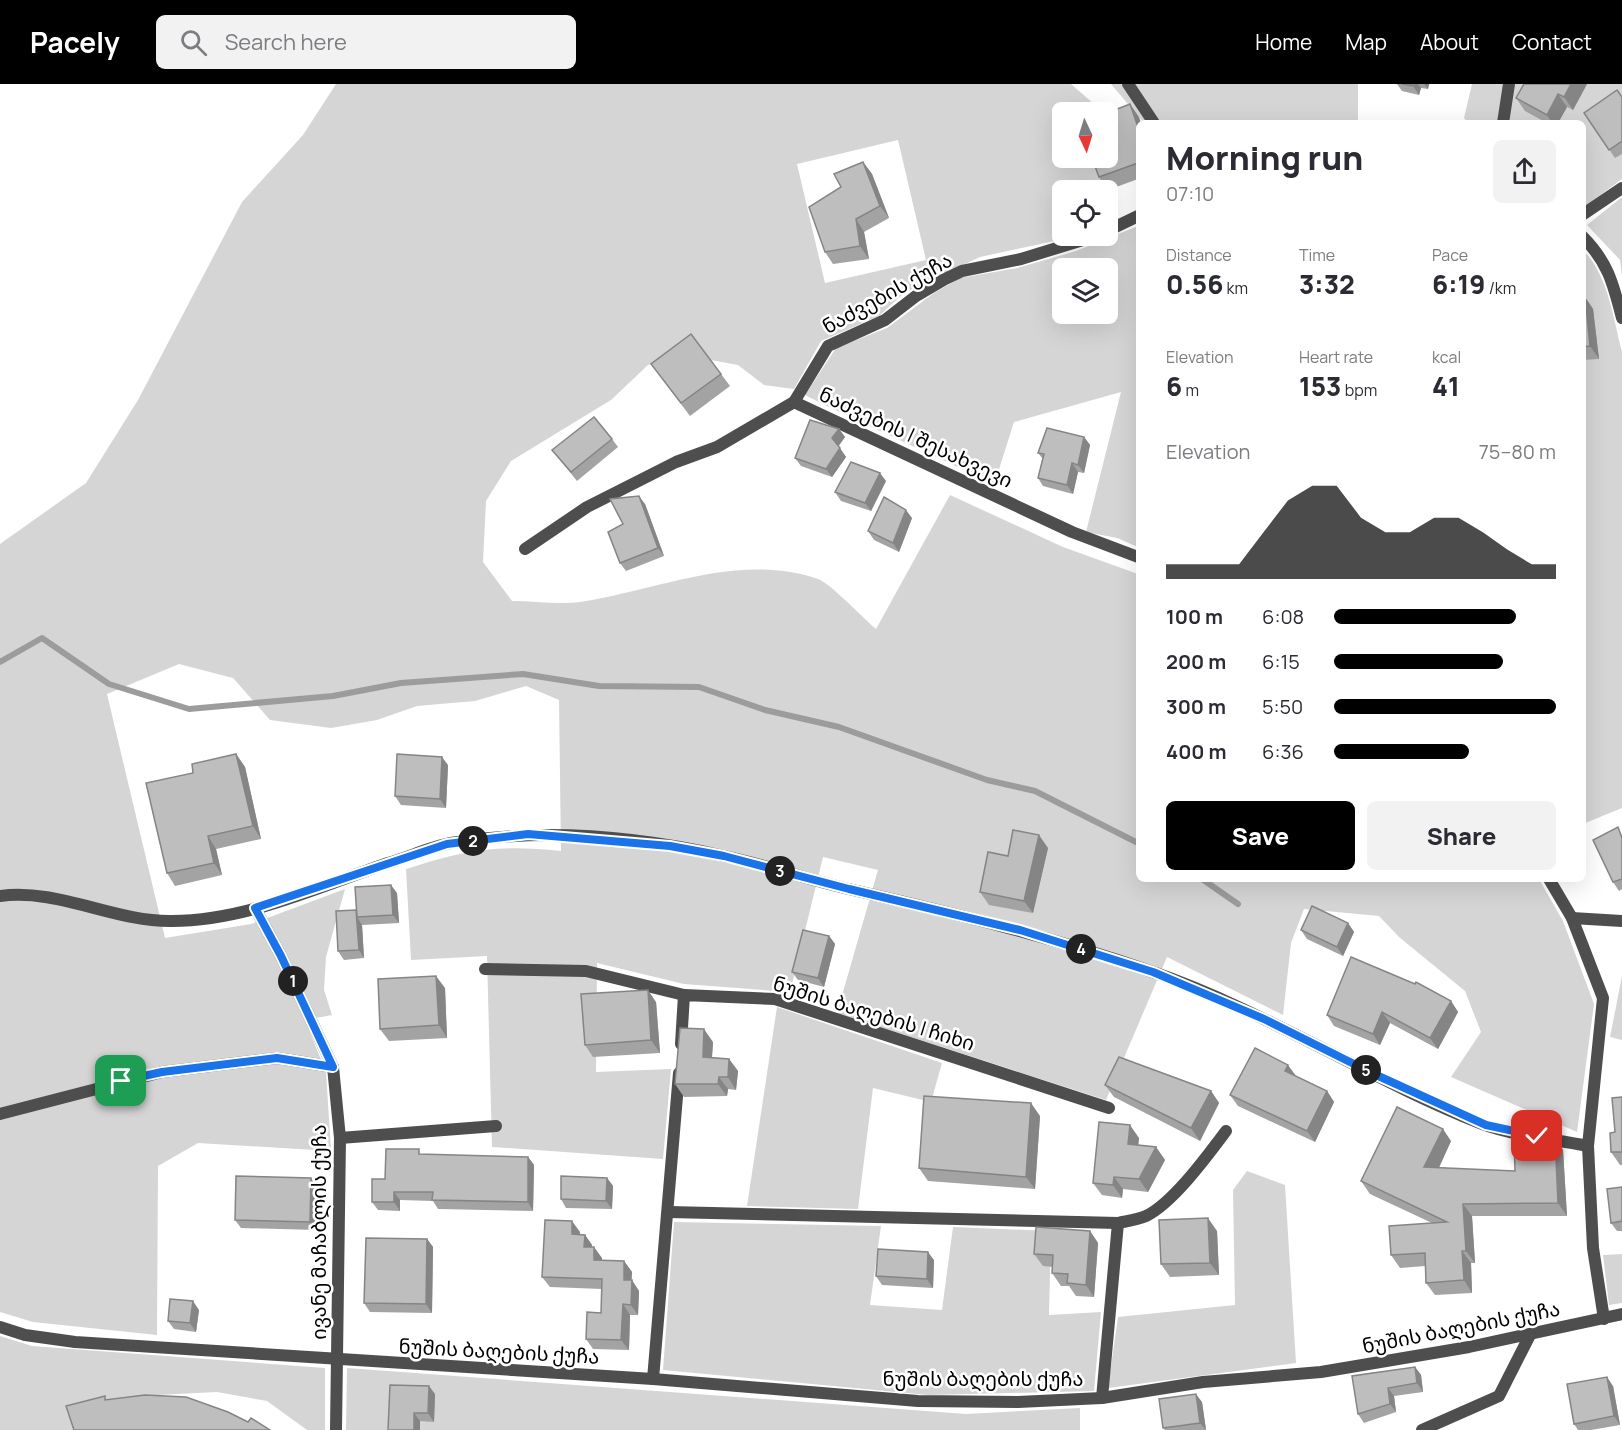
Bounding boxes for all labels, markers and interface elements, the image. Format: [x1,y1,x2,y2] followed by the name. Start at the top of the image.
[156,15,576,69] search box
[30,23,120,61] text: Pacely
[177,26,210,59] icon: search
[225,27,347,57] text: Search here
[1255,28,1312,56] text: Home
[1345,28,1387,56] text: Map
[1420,28,1479,56] text: About
[1512,28,1592,56] text: Contact
[1052,102,1118,168] north arrow
[1052,102,1118,324] map controls
[1166,135,1363,180] text: Morning run
[1493,140,1556,203] button: share
[1052,180,1118,246] button: locate
[1166,180,1214,207] text: 07:10
[1166,244,1232,266] text: Distance
[1299,244,1335,266] text: Time
[1432,244,1468,266] text: Pace
[817,246,957,340] street label: ნაძვების ქუჩა
[1052,258,1118,324] button: layers
[1166,266,1223,302] text: 0.56
[1299,266,1355,302] text: 3:32
[1432,266,1485,302] text: 6:19
[1223,277,1248,299] text: km
[1485,277,1516,299] text: /km
[1166,346,1234,368] text: Elevation
[1299,346,1373,368] text: Heart rate
[1432,346,1461,368] text: kcal
[1166,368,1182,404] text: 6
[1299,368,1341,404] text: 153
[1432,368,1460,404] text: 41
[1182,379,1199,401] text: m
[1341,379,1377,401] text: bpm
[815,380,1017,494] street label: ნაძვების I შესახვევი
[1166,438,1250,465] text: Elevation
[1479,438,1556,465] text: 75–80 m
[1166,603,1223,630] text: 100 m
[1262,603,1304,630] text: 6:08
[1166,648,1226,675] text: 200 m
[1262,648,1300,675] text: 6:15
[1166,693,1226,720] text: 300 m
[1262,693,1303,720] text: 5:50
[1166,738,1226,765] text: 400 m
[1262,738,1304,765] text: 6:36
[1166,801,1355,870] button: Save
[1367,801,1556,870] button: Share
[458,826,488,856] pin: 2
[468,830,478,852] text: 2
[765,856,795,886] pin: 3
[775,860,785,882] text: 3
[1066,934,1096,964] pin: 4
[1076,938,1086,960] text: 4
[278,966,308,996] pin: 1
[770,969,978,1057] street label: ნუშის ბაღების I ჩიხი
[289,970,297,992] text: 1
[95,1055,146,1106] pin
[1351,1055,1381,1085] pin: 5
[1361,1059,1371,1081] text: 5
[104,1064,137,1097] icon: arrive
[1511,1110,1562,1161] pin
[1520,1119,1553,1152] icon: check
[305,1124,332,1340] street label: ივანე მაჩაბლის ქუჩა
[1360,1295,1562,1359] street label: ნუშის ბაღების ქუჩა
[398,1332,600,1370] street label: ნუშის ბაღების ქუჩა
[883,1365,1083,1392] street label: ნუშის ბაღების ქუჩა

